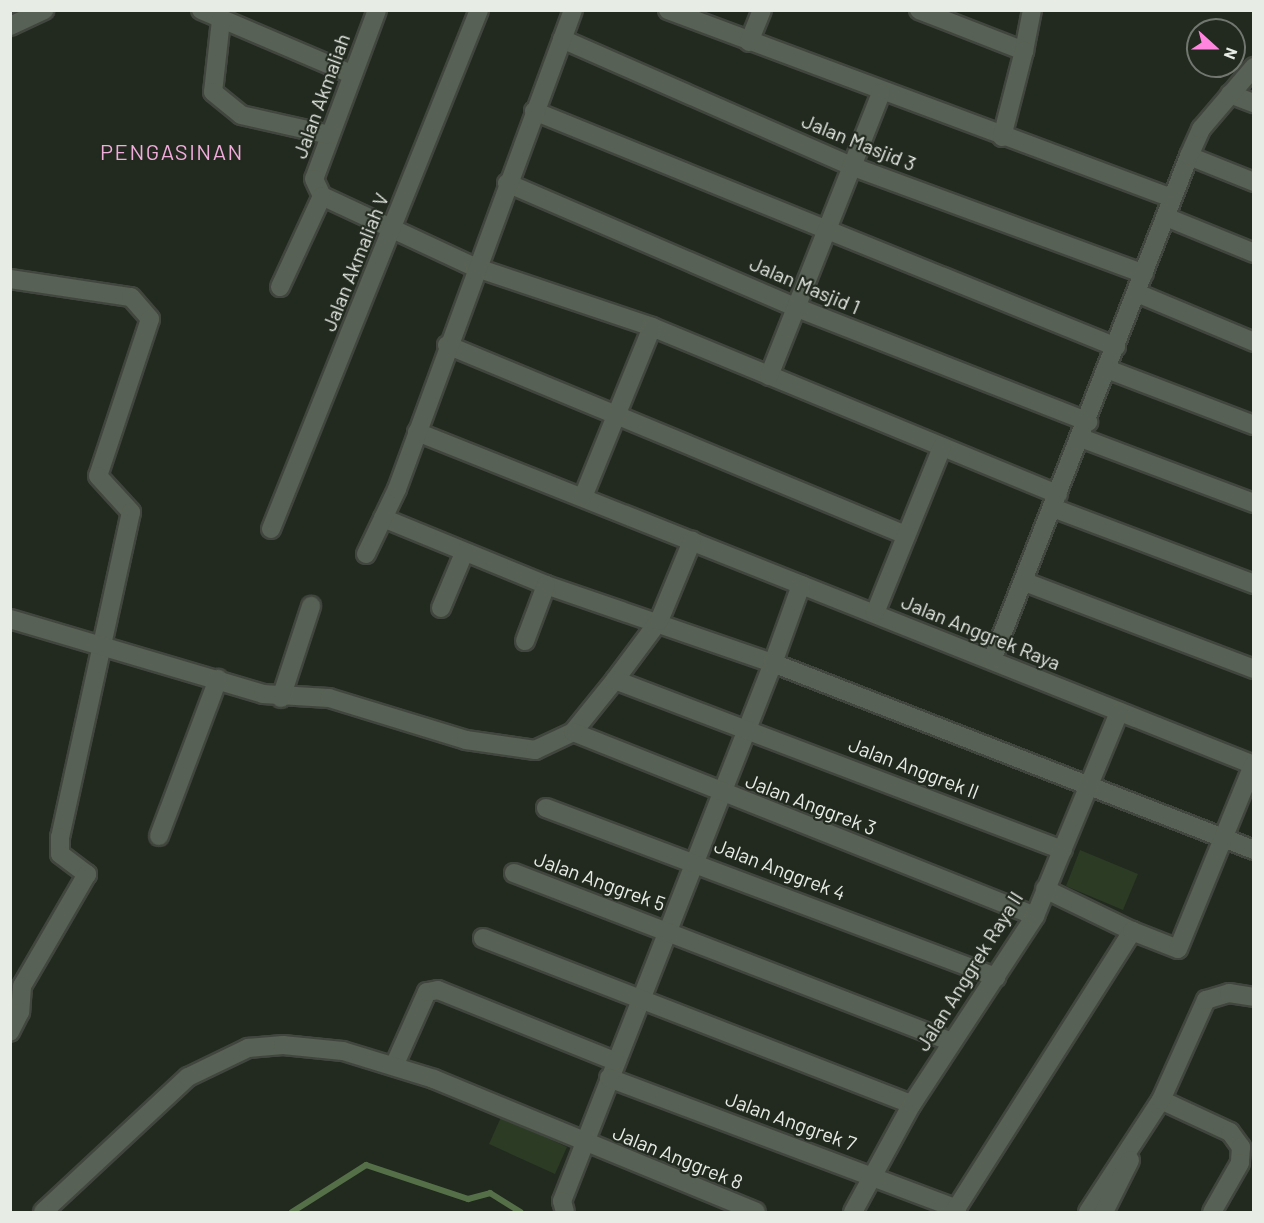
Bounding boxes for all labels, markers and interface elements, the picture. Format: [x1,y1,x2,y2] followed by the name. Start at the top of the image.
[1186,18,1246,78] north arrow
[287,30,355,162] street label: Jalan Akmaliah
[1221,46,1242,62] text: N
[799,108,919,176] street label: Jalan Masjid 3
[100,139,244,165] district label: PENGASINAN
[316,189,394,335] street label: Jalan Akmaliah V
[746,251,864,319] street label: Jalan Masjid 1
[898,589,1064,675] street label: Jalan Anggrek Raya
[845,732,983,804] street label: Jalan Anggrek II
[742,768,880,840] street label: Jalan Anggrek 3
[711,833,849,905] street label: Jalan Anggrek 4
[531,846,669,916] street label: Jalan Anggrek 5
[910,887,1028,1055] street label: Jalan Anggrek Raya II
[723,1086,859,1156] street label: Jalan Anggrek 7
[610,1120,746,1194] street label: Jalan Anggrek 8

